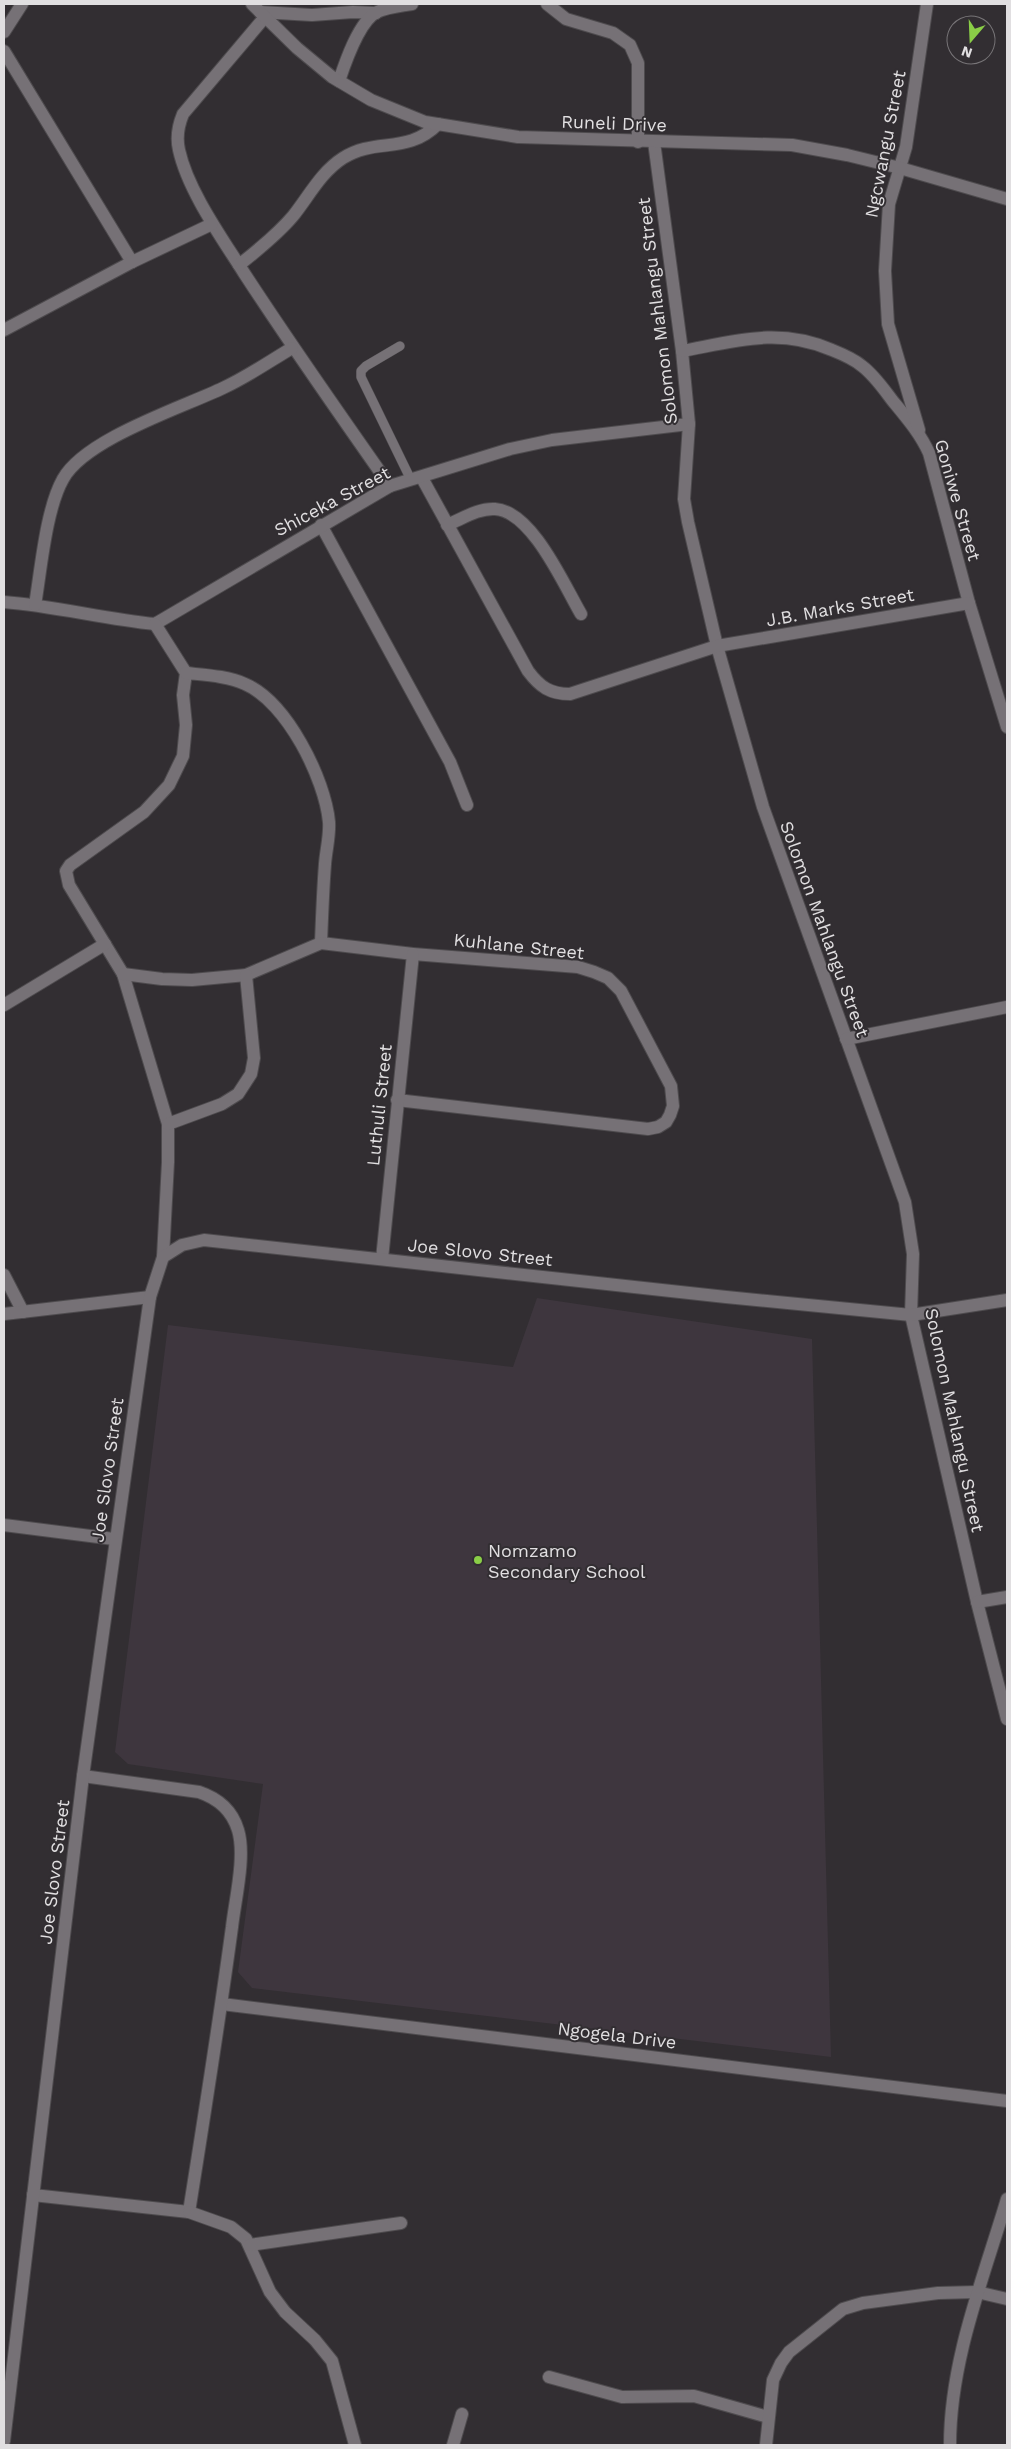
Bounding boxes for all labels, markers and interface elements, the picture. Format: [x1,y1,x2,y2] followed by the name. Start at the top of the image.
[946,15,996,65] north arrow
[959,43,974,62] text: N
[860,68,910,219] street label: Ngcwangu Street
[561,111,667,135] street label: Runeli Drive
[633,196,681,426] street label: Solomon Mahlangu Street
[931,437,985,564] street label: Goniwe Street
[271,461,394,540] street label: Shiceka Street
[764,584,916,630] street label: J.B. Marks Street
[776,818,874,1040] street label: Solomon Mahlangu Street
[453,929,586,963] street label: Kuhlane Street
[362,1043,396,1167] street label: Luthuli Street
[406,1234,554,1270] street label: Joe Slovo Street
[921,1306,989,1534] street label: Solomon Mahlangu Street
[86,1396,128,1544] street label: Joe Slovo Street
[488,1540,646,1582] place label: Nomzamo Secondary School
[472,1554,484,1566] marker: Nomzamo Secondary School
[35,1798,73,1946] street label: Joe Slovo Street
[556,2017,678,2053] street label: Ngogela Drive

